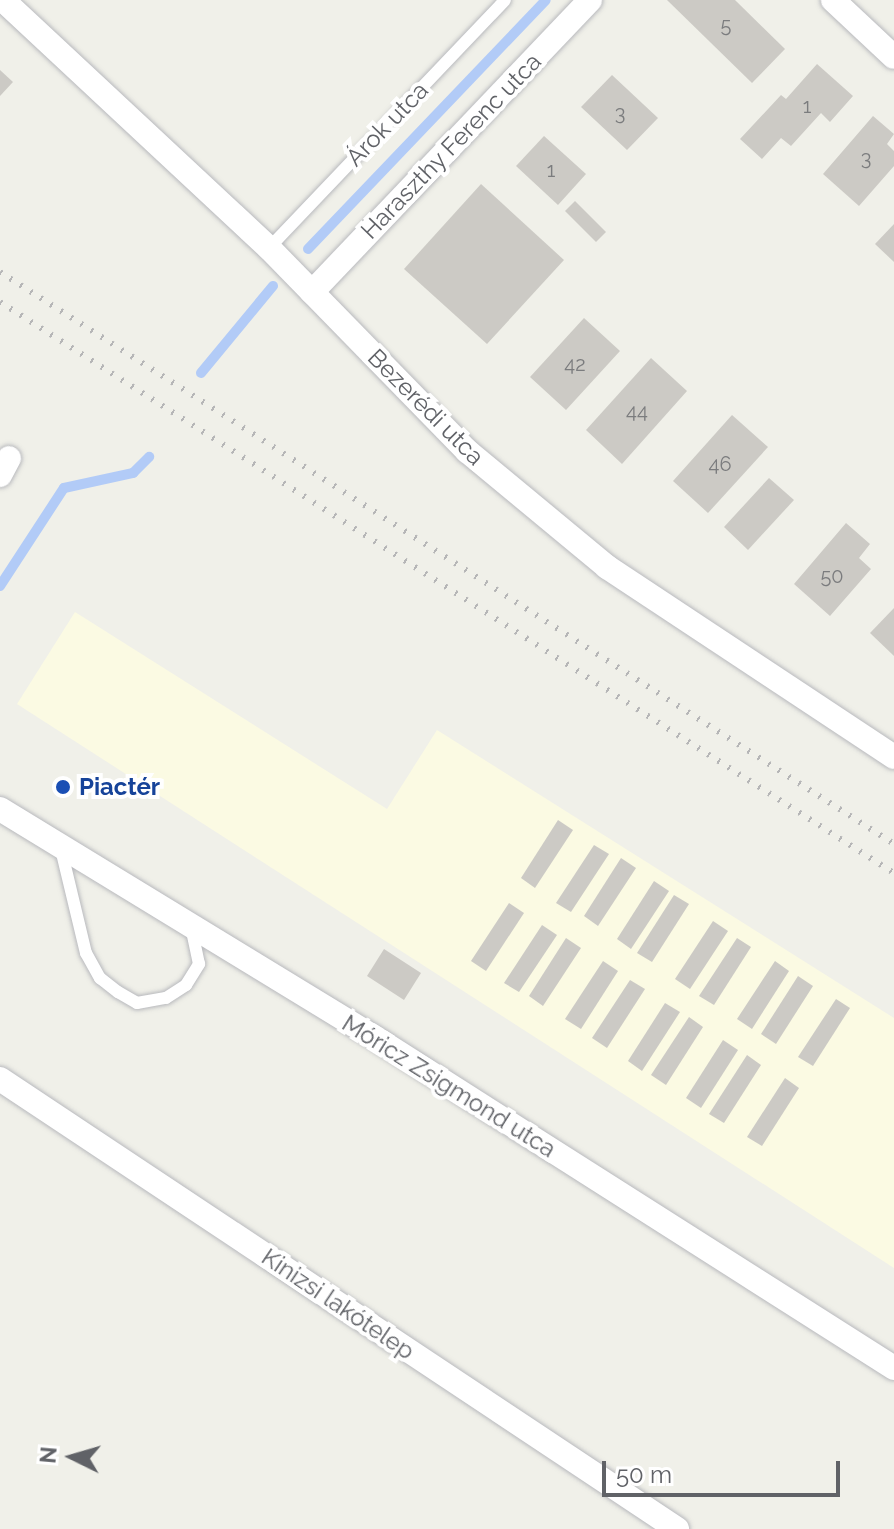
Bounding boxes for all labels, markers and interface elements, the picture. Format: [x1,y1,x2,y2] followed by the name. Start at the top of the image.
[721,13,731,37] house number: 5
[355,47,547,245] street label: Haraszthy Ferenc utca
[340,76,434,172] street label: Árok utca
[803,94,811,118] house number: 1
[615,101,625,125] house number: 3
[861,146,871,170] house number: 3
[547,158,555,182] house number: 1
[362,343,490,471] street label: Bezerédi utca
[564,352,586,376] house number: 42
[626,399,648,423] house number: 44
[709,452,731,476] house number: 46
[820,564,844,588] house number: 50
[79,773,160,801] place label: Piactér
[54,778,72,796] marker: Piactér
[337,1009,561,1163] street label: Móricz Zsigmond utca
[256,1242,420,1366] street label: Kinizsi lakótelep
[32,1417,112,1497] north arrow
[34,1445,62,1464] text: N
[606,1445,844,1495] scale bar
[616,1460,672,1489] text: 50 m

